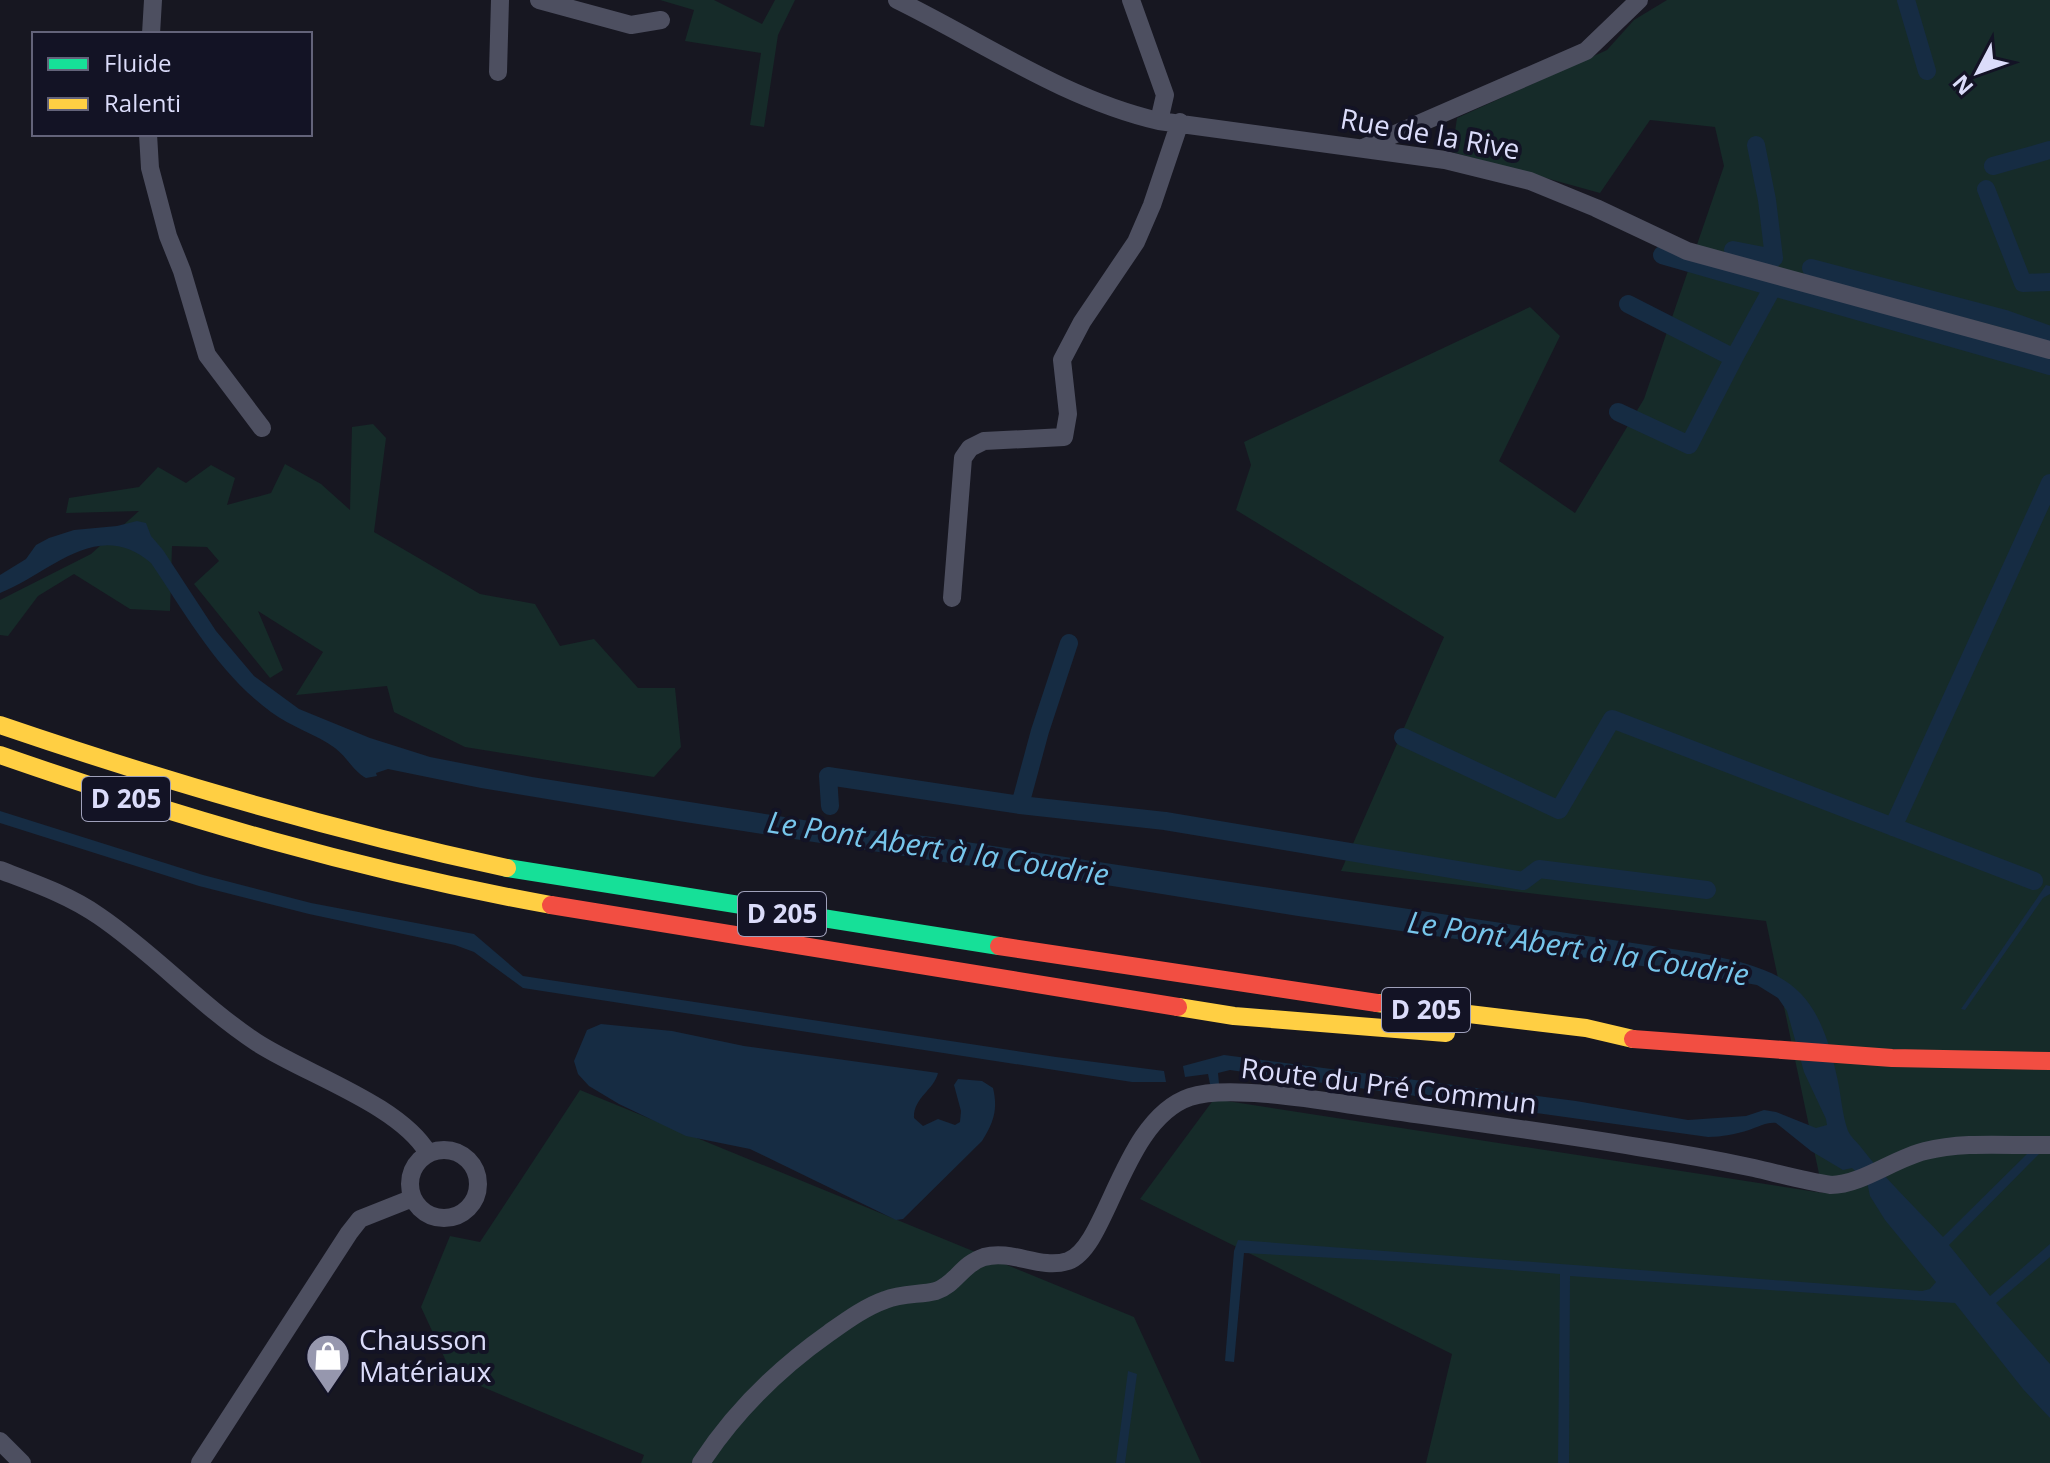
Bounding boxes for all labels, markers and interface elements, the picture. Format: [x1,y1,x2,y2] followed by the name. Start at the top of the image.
[32,32,312,136] legend
[1938,32,2018,112] north arrow
[104,46,171,79] text: Fluide
[1945,69,1979,102] text: N
[104,86,181,119] text: Ralenti
[1337,99,1523,167] street label: Rue de la Rive
[82,777,170,821] road number: D 205
[765,800,1112,895] water label: Le Pont Abert à la Coudrie
[738,892,826,936] road number: D 205
[1405,900,1752,995] water label: Le Pont Abert à la Coudrie
[1382,988,1470,1032] road number: D 205
[1239,1048,1539,1122] street label: Route du Pré Commun
[359,1320,492,1390] place label: Chausson Matériaux
[304,1332,352,1395] shop icon: Chausson Matériaux

